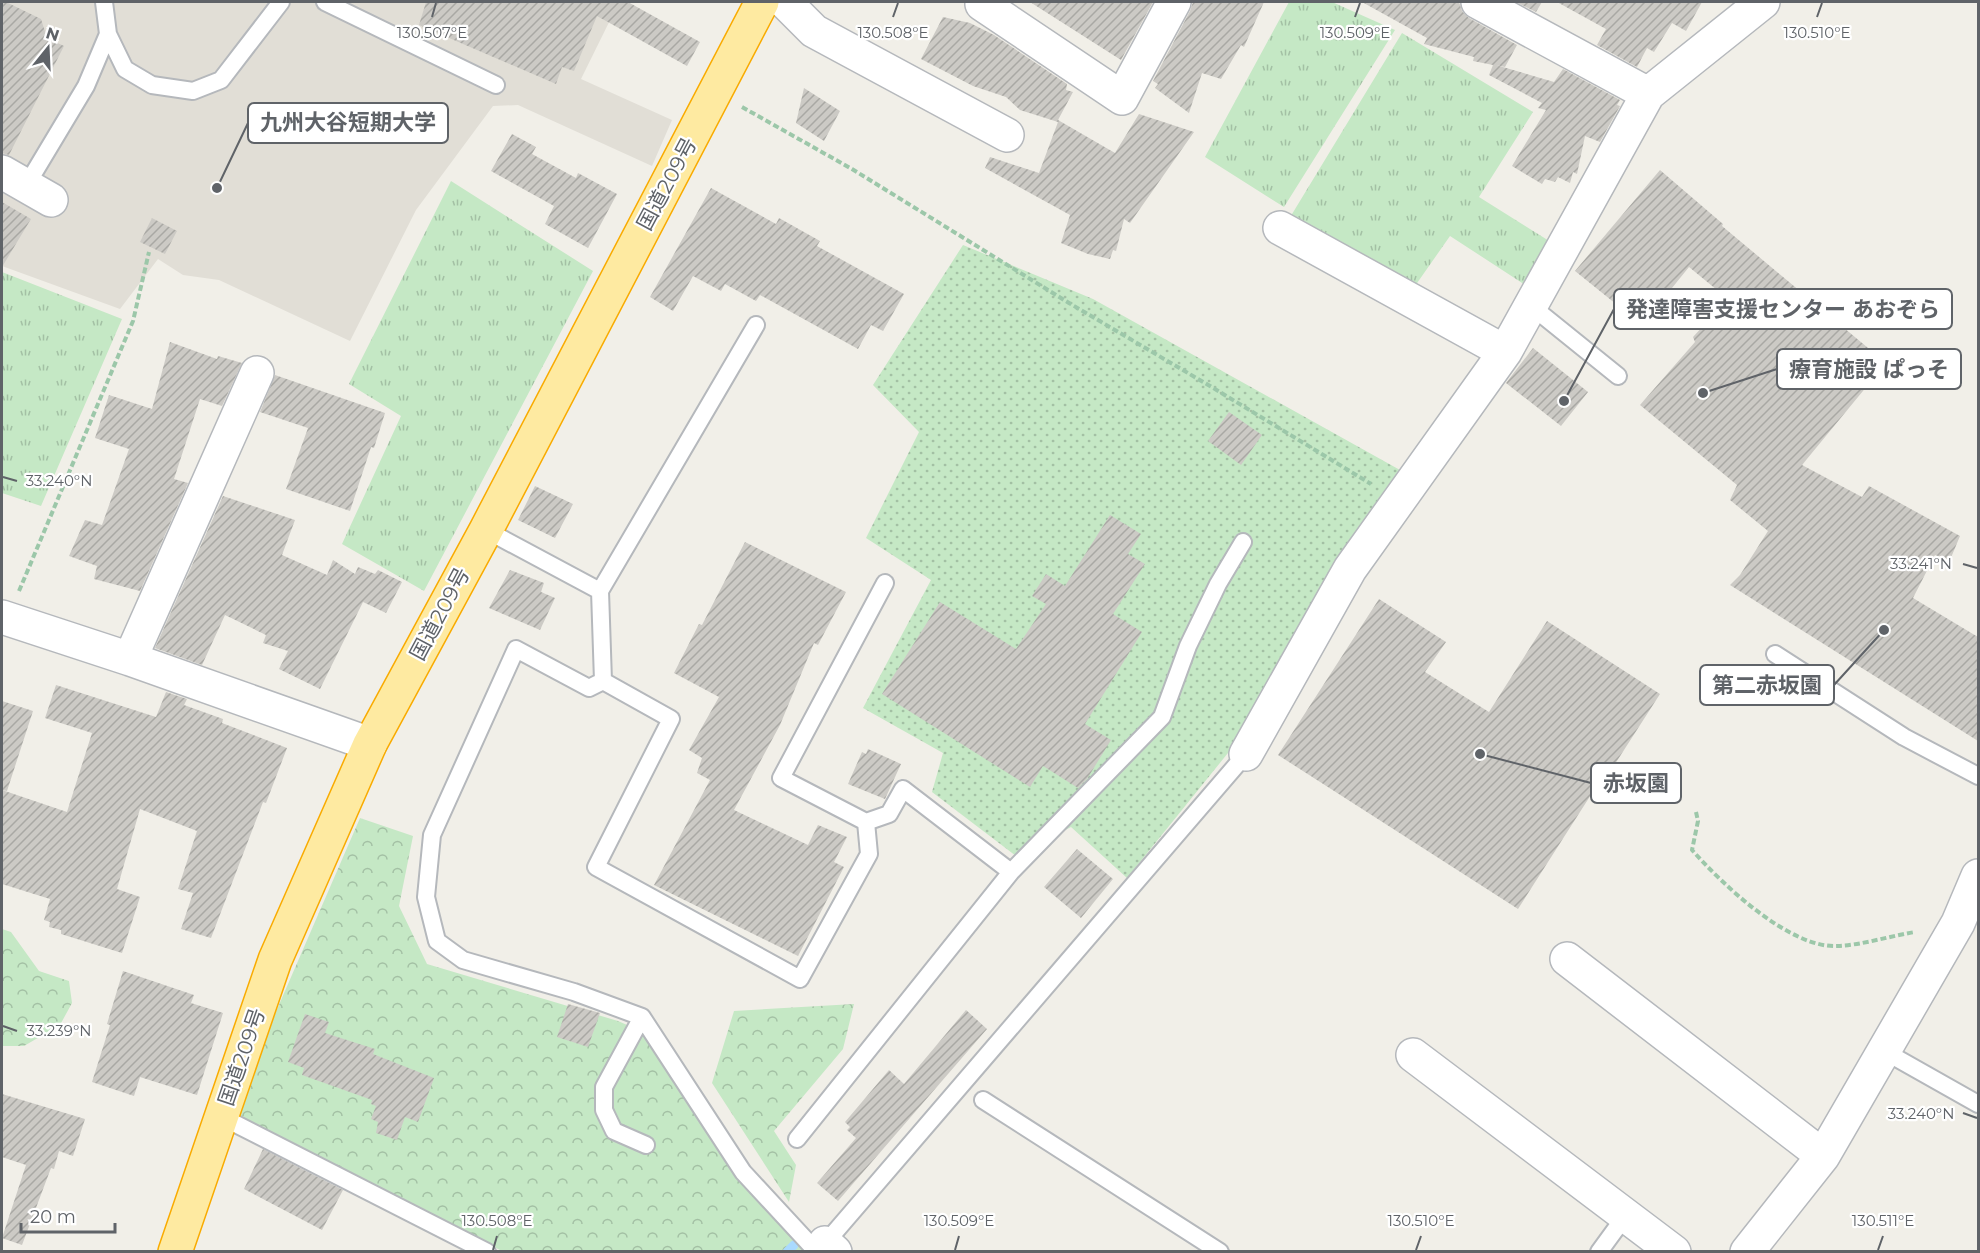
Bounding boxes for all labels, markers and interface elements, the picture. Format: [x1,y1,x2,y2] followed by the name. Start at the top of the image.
[18,18,78,78] north arrow
[43,23,62,45] text: N
[397,23,467,42] text: 130.507°E
[857,23,929,42] text: 130.508°E
[1320,23,1390,42] text: 130.509°E
[1783,23,1851,42] text: 130.510°E
[248,103,448,143] callout: 九州大谷短期大学
[260,109,436,136] text: 九州大谷短期大学
[632,133,701,234] street label: 国道209号
[1614,289,1952,329] callout: 発達障害支援センター あおぞら
[1626,296,1940,323] text: 発達障害支援センター あおぞら
[1777,349,1961,389] callout: 療育施設 ぱっそ
[1789,356,1949,383] text: 療育施設 ぱっそ
[26,471,92,490] text: 33.240°N
[1890,554,1952,573] text: 33.241°N
[405,563,474,664] street label: 国道209号
[1700,665,1834,705] callout: 第二赤坂園
[1712,672,1822,699] text: 第二赤坂園
[1591,763,1681,803] callout: 赤坂園
[1603,770,1669,797] text: 赤坂園
[213,1005,270,1109] street label: 国道209号
[27,1021,91,1040] text: 33.239°N
[1888,1104,1954,1123] text: 33.240°N
[21,1196,116,1234] scale bar
[30,1206,76,1228] text: 20 m
[461,1211,533,1230] text: 130.508°E
[924,1211,994,1230] text: 130.509°E
[1387,1211,1455,1230] text: 130.510°E
[1852,1211,1914,1230] text: 130.511°E

